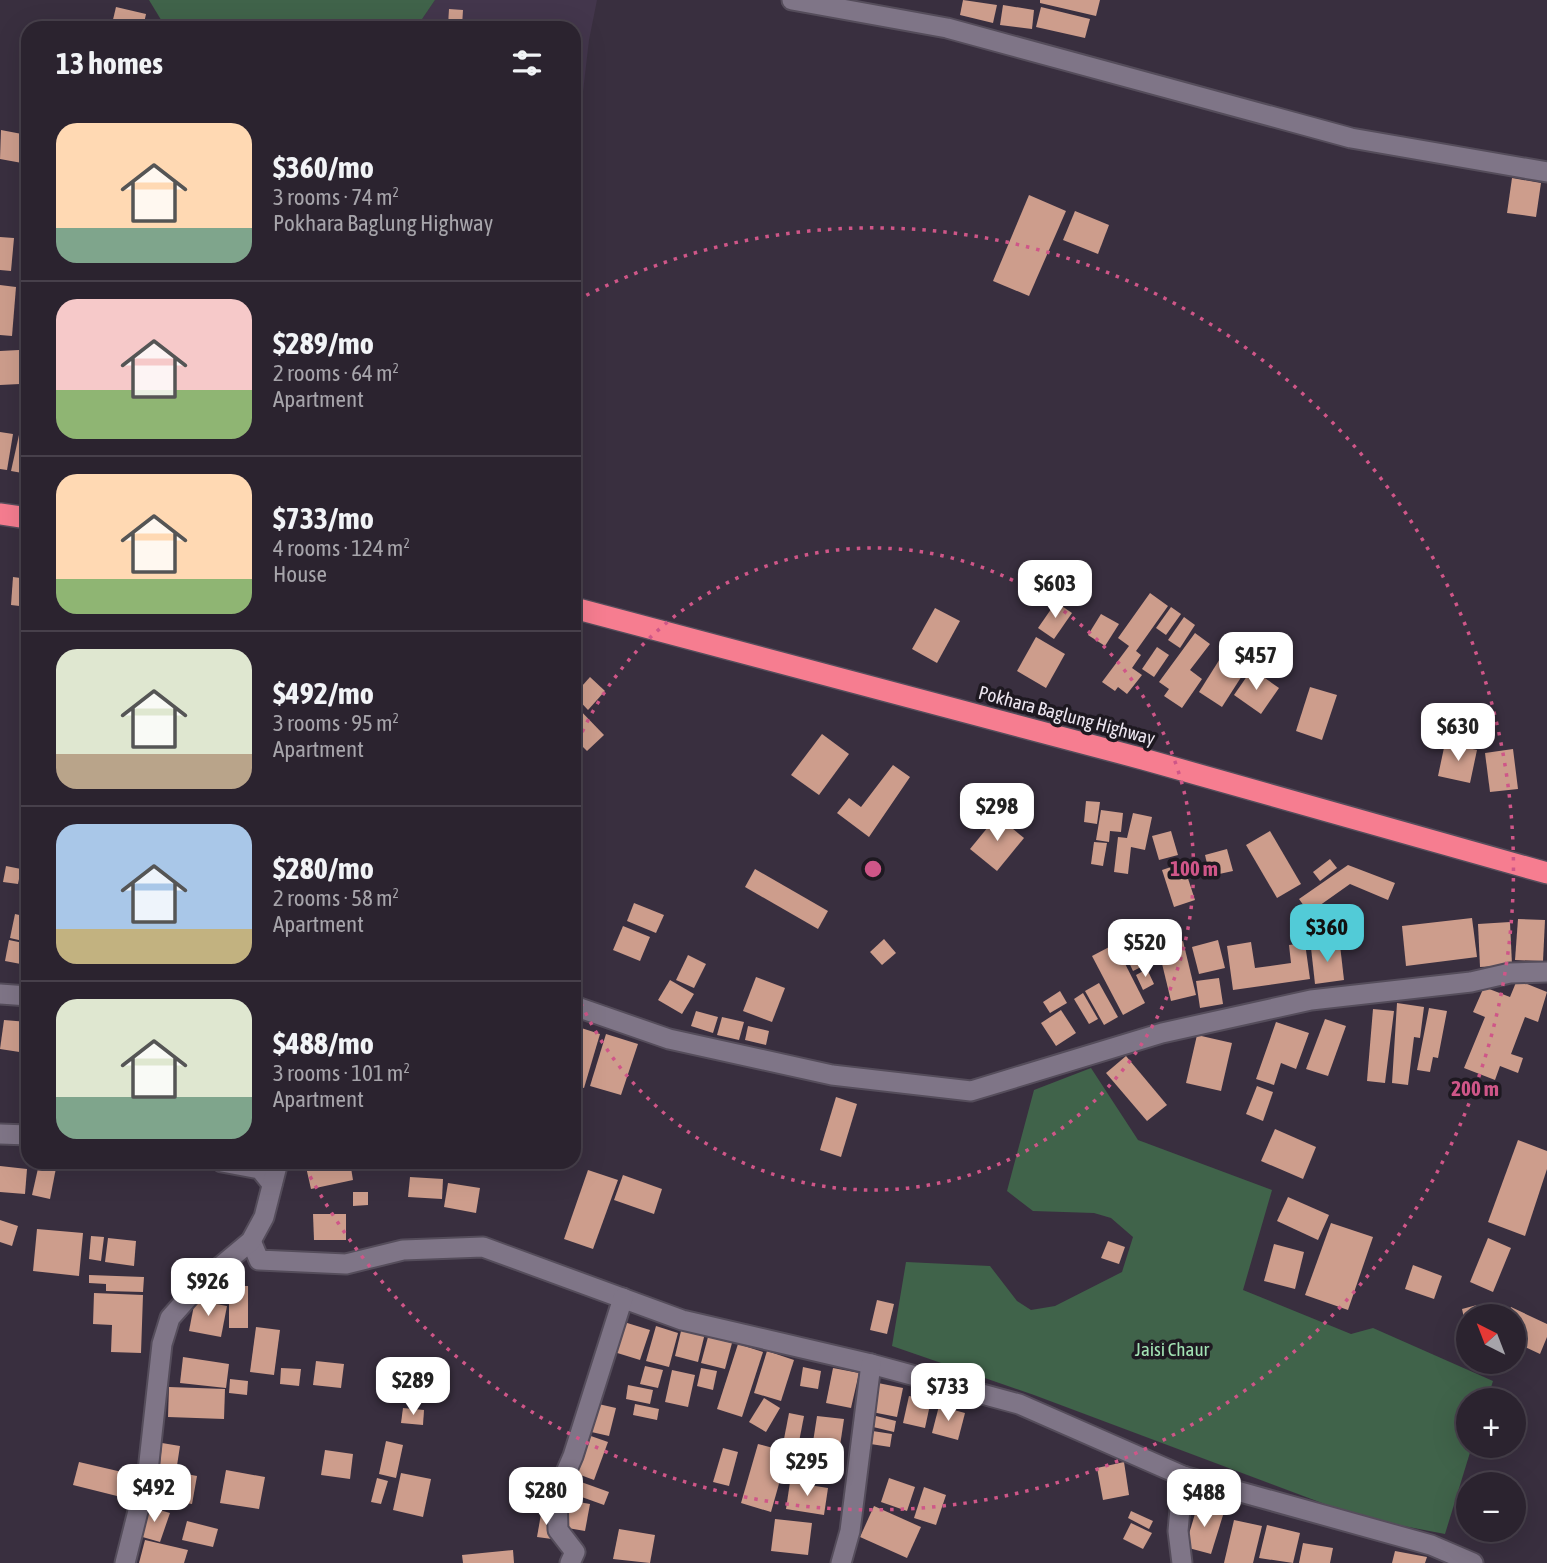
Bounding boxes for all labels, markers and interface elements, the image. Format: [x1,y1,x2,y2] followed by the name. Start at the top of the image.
[508,44,546,82] icon: filters
[56,46,163,80] text: 13 homes
[273,150,374,184] text: $360/mo
[112,151,196,235] icon: home
[273,184,399,210] text: 3 rooms · 74 m²
[273,210,493,236] text: Pokhara Baglung Highway
[273,326,374,360] text: $289/mo
[112,327,196,411] icon: home
[273,360,399,386] text: 2 rooms · 64 m²
[273,386,364,412] text: Apartment
[273,501,374,535] text: $733/mo
[112,502,196,586] icon: home
[273,535,410,561] text: 4 rooms · 124 m²
[1014,560,1096,620] pin: $603
[273,561,327,587] text: House
[1034,570,1076,596] text: $603
[1215,632,1297,692] pin: $457
[1235,642,1277,668] text: $457
[273,676,374,710] text: $492/mo
[112,677,196,761] icon: home
[976,681,1158,749] street label: Pokhara Baglung Highway
[1417,704,1499,763] pin: $630
[273,710,399,736] text: 3 rooms · 95 m²
[1437,713,1479,739] text: $630
[273,736,364,762] text: Apartment
[956,784,1038,843] pin: $298
[976,793,1018,819] text: $298
[273,851,374,885] text: $280/mo
[112,852,196,936] icon: home
[1170,856,1218,880] text: 100 m
[861,857,885,881] centre of rings
[273,885,399,911] text: 2 rooms · 58 m²
[1286,904,1368,964] pin: $360
[273,911,364,937] text: Apartment
[1306,914,1348,940] text: $360
[1104,920,1186,979] pin: $520
[1124,929,1166,955] text: $520
[273,1026,374,1060] text: $488/mo
[112,1027,196,1111] icon: home
[273,1060,410,1086] text: 3 rooms · 101 m²
[1451,1076,1499,1100] text: 200 m
[273,1086,364,1112] text: Apartment
[167,1258,249,1318] pin: $926
[187,1268,229,1294] text: $926
[1456,1304,1526,1374] north arrow
[1456,1304,1526,1542] map controls
[1135,1338,1210,1360] park label: Jaisi Chaur
[372,1358,454,1417] pin: $289
[907,1364,989,1423] pin: $733
[392,1367,434,1393] text: $289
[927,1373,969,1399] text: $733
[1456,1388,1526,1458] button: +
[766,1438,848,1498] pin: $295
[786,1448,828,1474] text: $295
[113,1464,195,1524] pin: $492
[505,1468,587,1527] pin: $280
[1163,1470,1245,1529] pin: $488
[1456,1472,1526,1542] button: −
[133,1474,175,1500] text: $492
[525,1477,567,1503] text: $280
[1183,1479,1225,1505] text: $488

